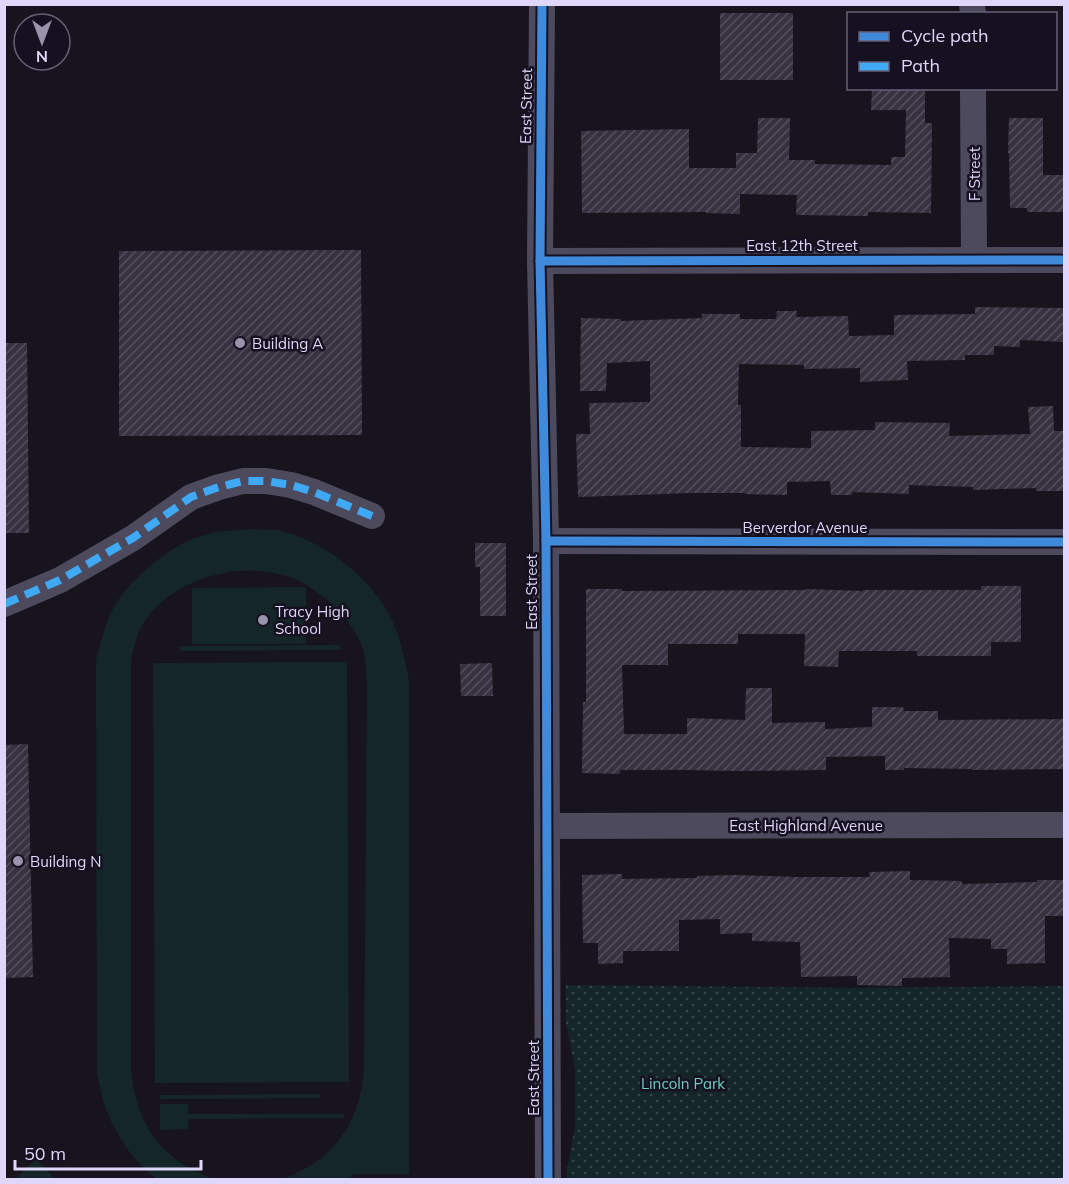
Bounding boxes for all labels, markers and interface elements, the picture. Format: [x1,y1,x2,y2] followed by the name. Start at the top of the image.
[12,12,72,72] north arrow
[847,12,1057,90] legend
[901,24,988,47] text: Cycle path
[36,47,48,67] text: N
[901,54,940,77] text: Path
[516,68,536,144] street label: East Street
[965,147,984,201] street label: F Street
[746,236,858,255] street label: East 12th Street
[252,334,323,353] place label: Building A
[233,336,247,350] marker: Building A
[743,518,867,537] street label: Berverdor Avenue
[522,554,541,630] street label: East Street
[275,602,350,638] place label: Tracy High School
[256,613,270,627] marker: Tracy High School
[729,816,883,835] street label: East Highland Avenue
[30,852,102,871] place label: Building N
[11,854,25,868] marker: Building N
[524,1040,543,1116] street label: East Street
[641,1074,725,1093] park label: Lincoln Park
[15,1133,201,1171] scale bar
[24,1142,66,1165] text: 50 m

